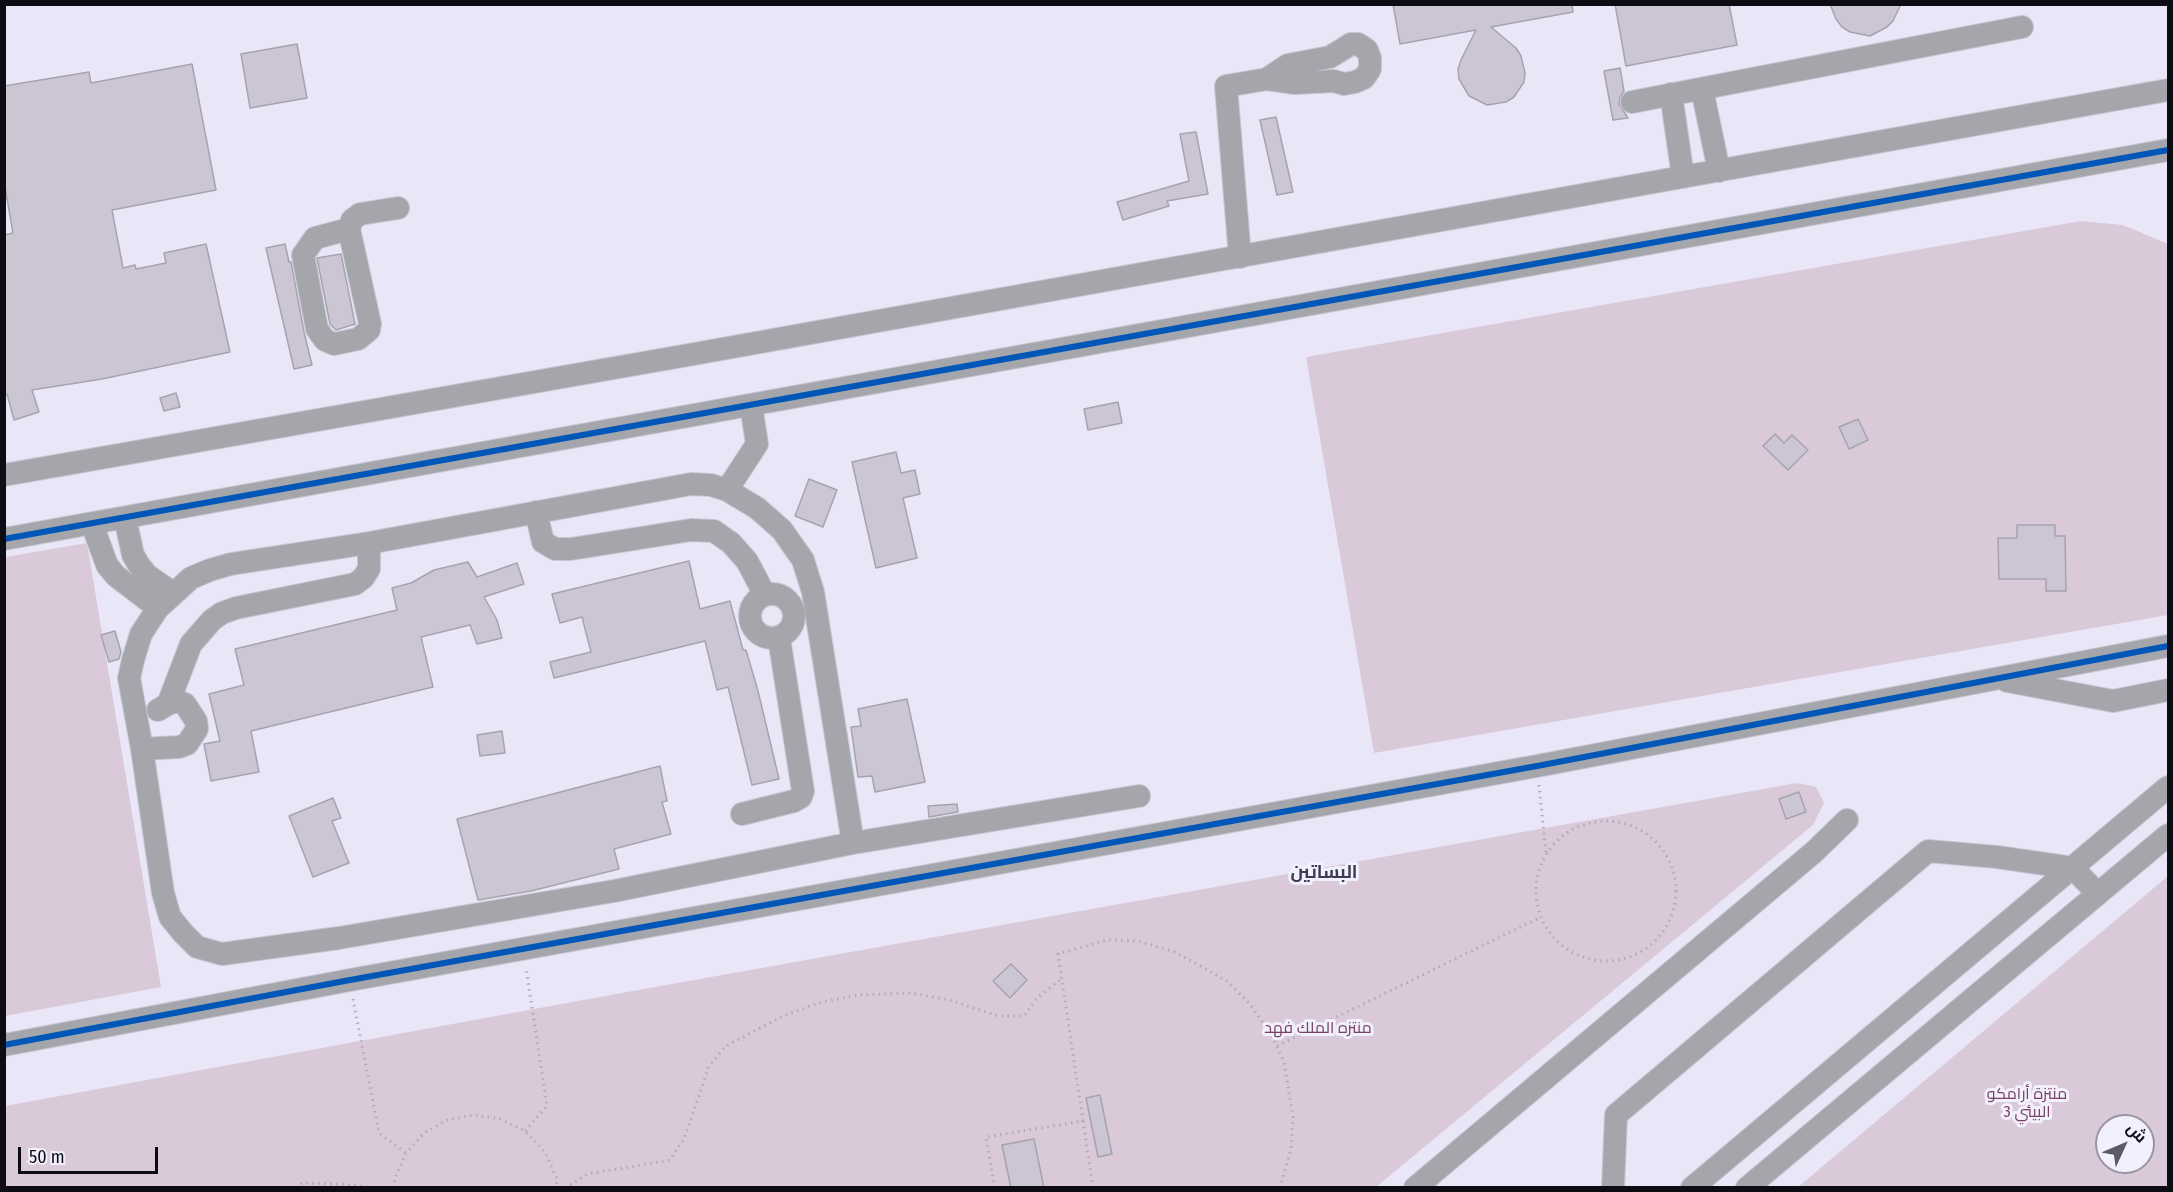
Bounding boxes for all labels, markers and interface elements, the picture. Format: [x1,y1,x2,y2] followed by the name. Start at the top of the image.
[1291,862,1357,884] district label: البساتين
[1264,1019,1372,1039] park label: منتزه الملك فهد
[1987,1085,2067,1123] park label: منتزة أرامكو البيئي 3
[2095,1114,2155,1174] north arrow
[2123,1119,2151,1147] text: ش
[21,1135,160,1173] scale bar
[29,1146,65,1168] text: 50 m

